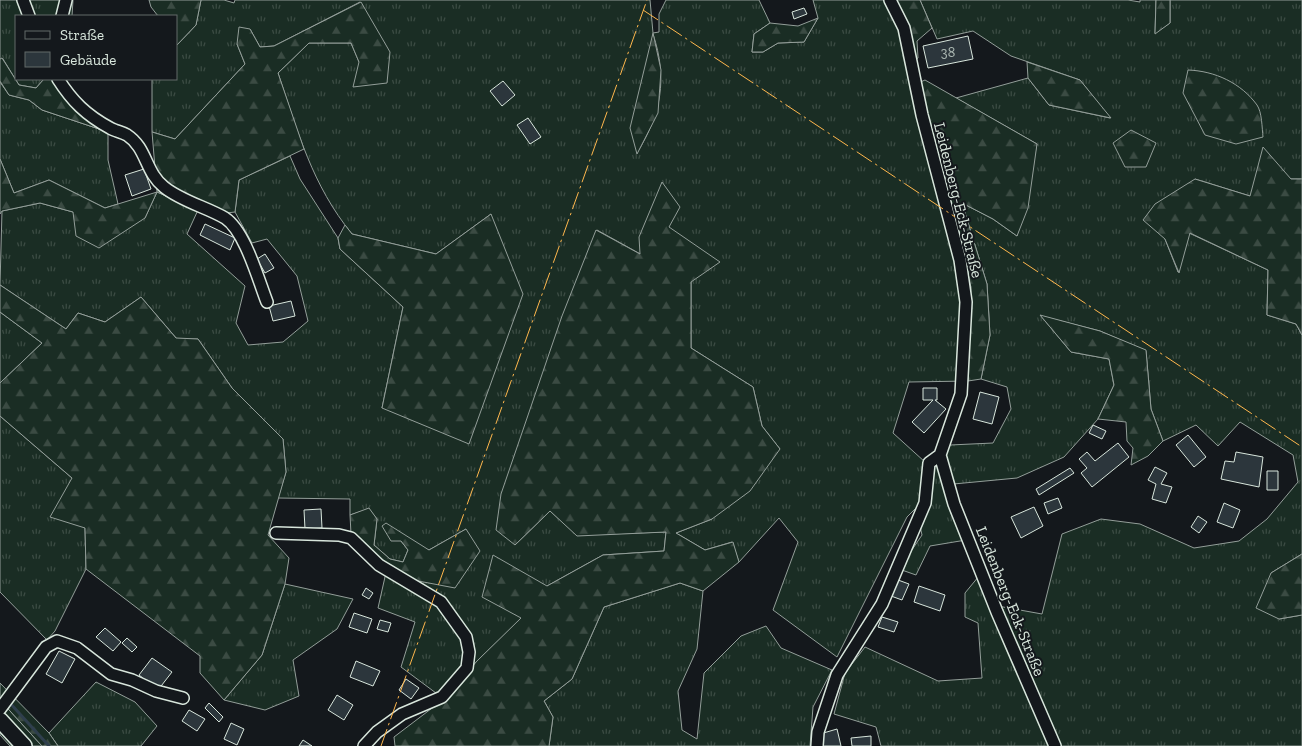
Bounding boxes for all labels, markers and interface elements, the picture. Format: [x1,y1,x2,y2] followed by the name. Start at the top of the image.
[15,15,178,80] legend
[60,26,104,44] text: Straße
[941,44,955,61] house number: 38
[60,51,116,69] text: Gebäude
[930,120,987,280] street label: Leidenberg-Eck-Straße
[972,524,1049,679] street label: Leidenberg-Eck-Straße

